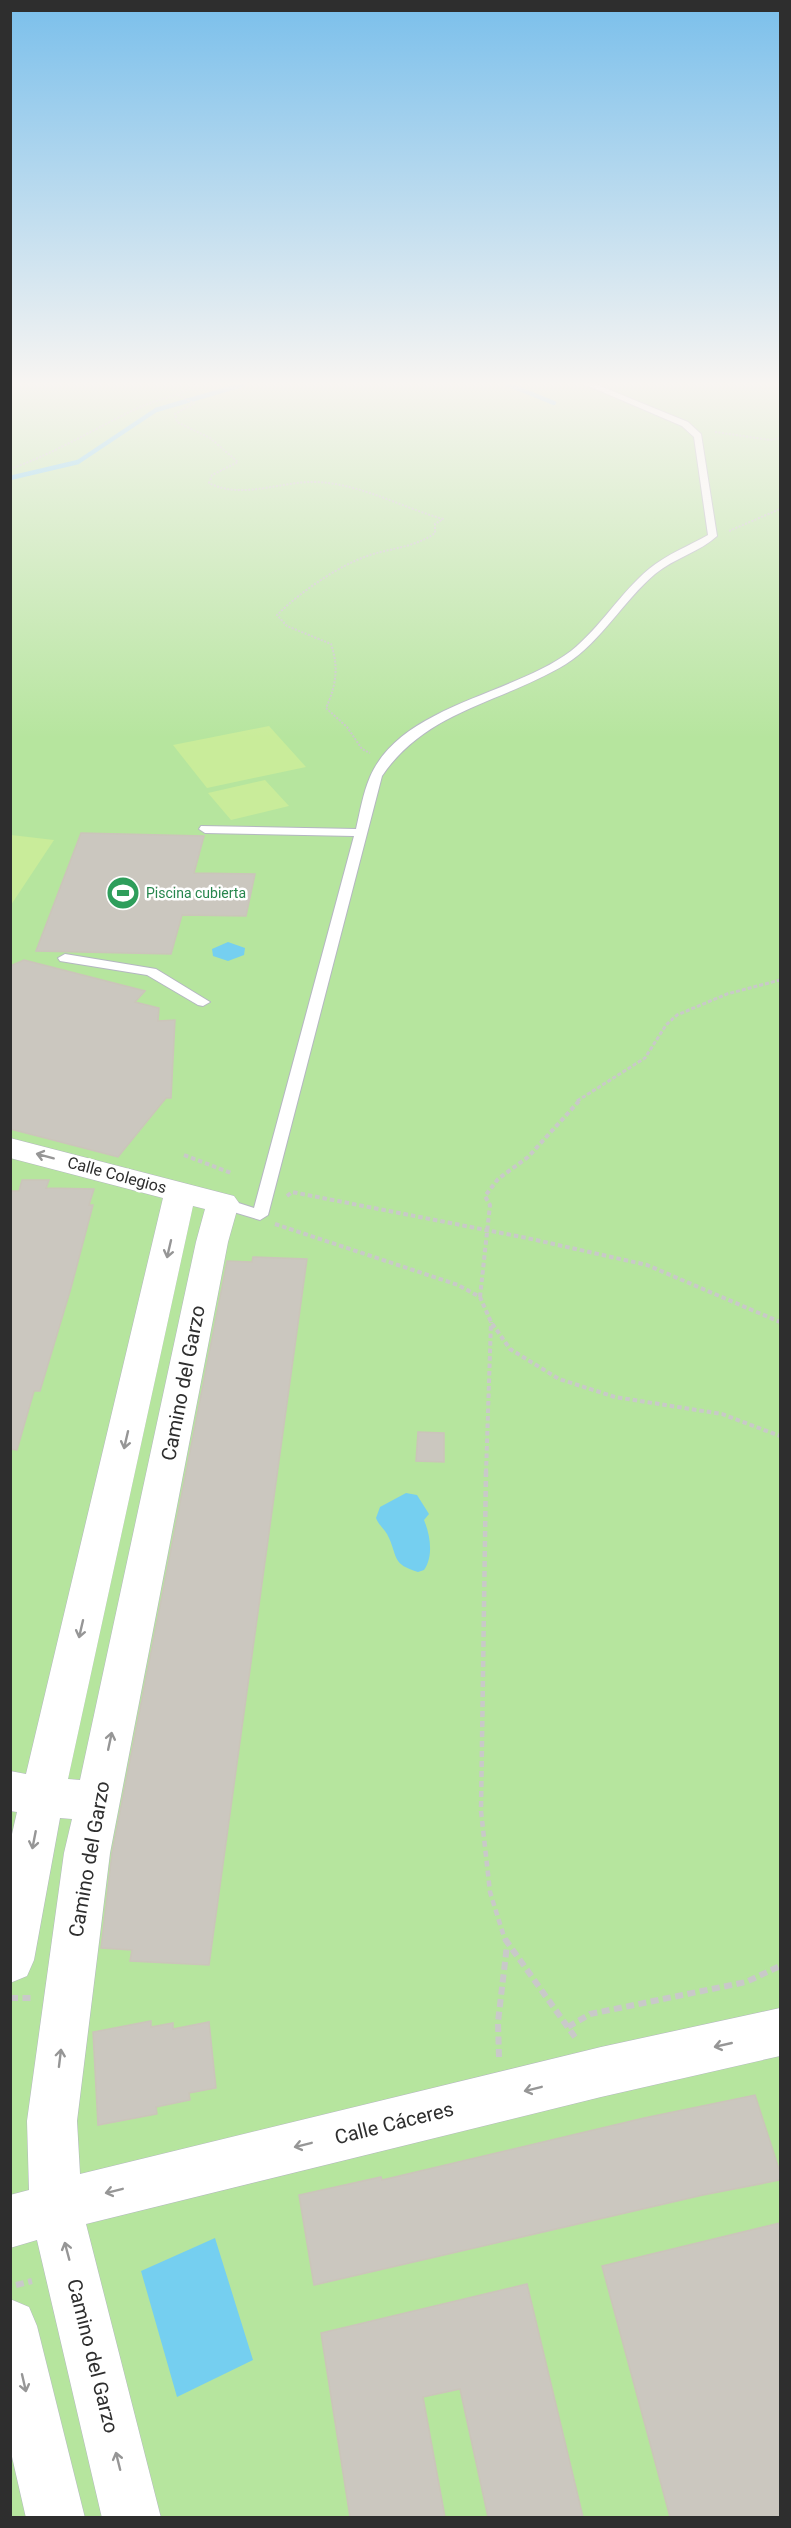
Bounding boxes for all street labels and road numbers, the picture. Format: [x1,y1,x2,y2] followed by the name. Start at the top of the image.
[66,1153,168,1197] street label: Calle Colegios
[156,1303,210,1463] street label: Camino del Garzo
[63,1779,115,1939] street label: Camino del Garzo
[332,2097,456,2149] street label: Calle Cáceres
[62,2277,124,2435] street label: Camino del Garzo

